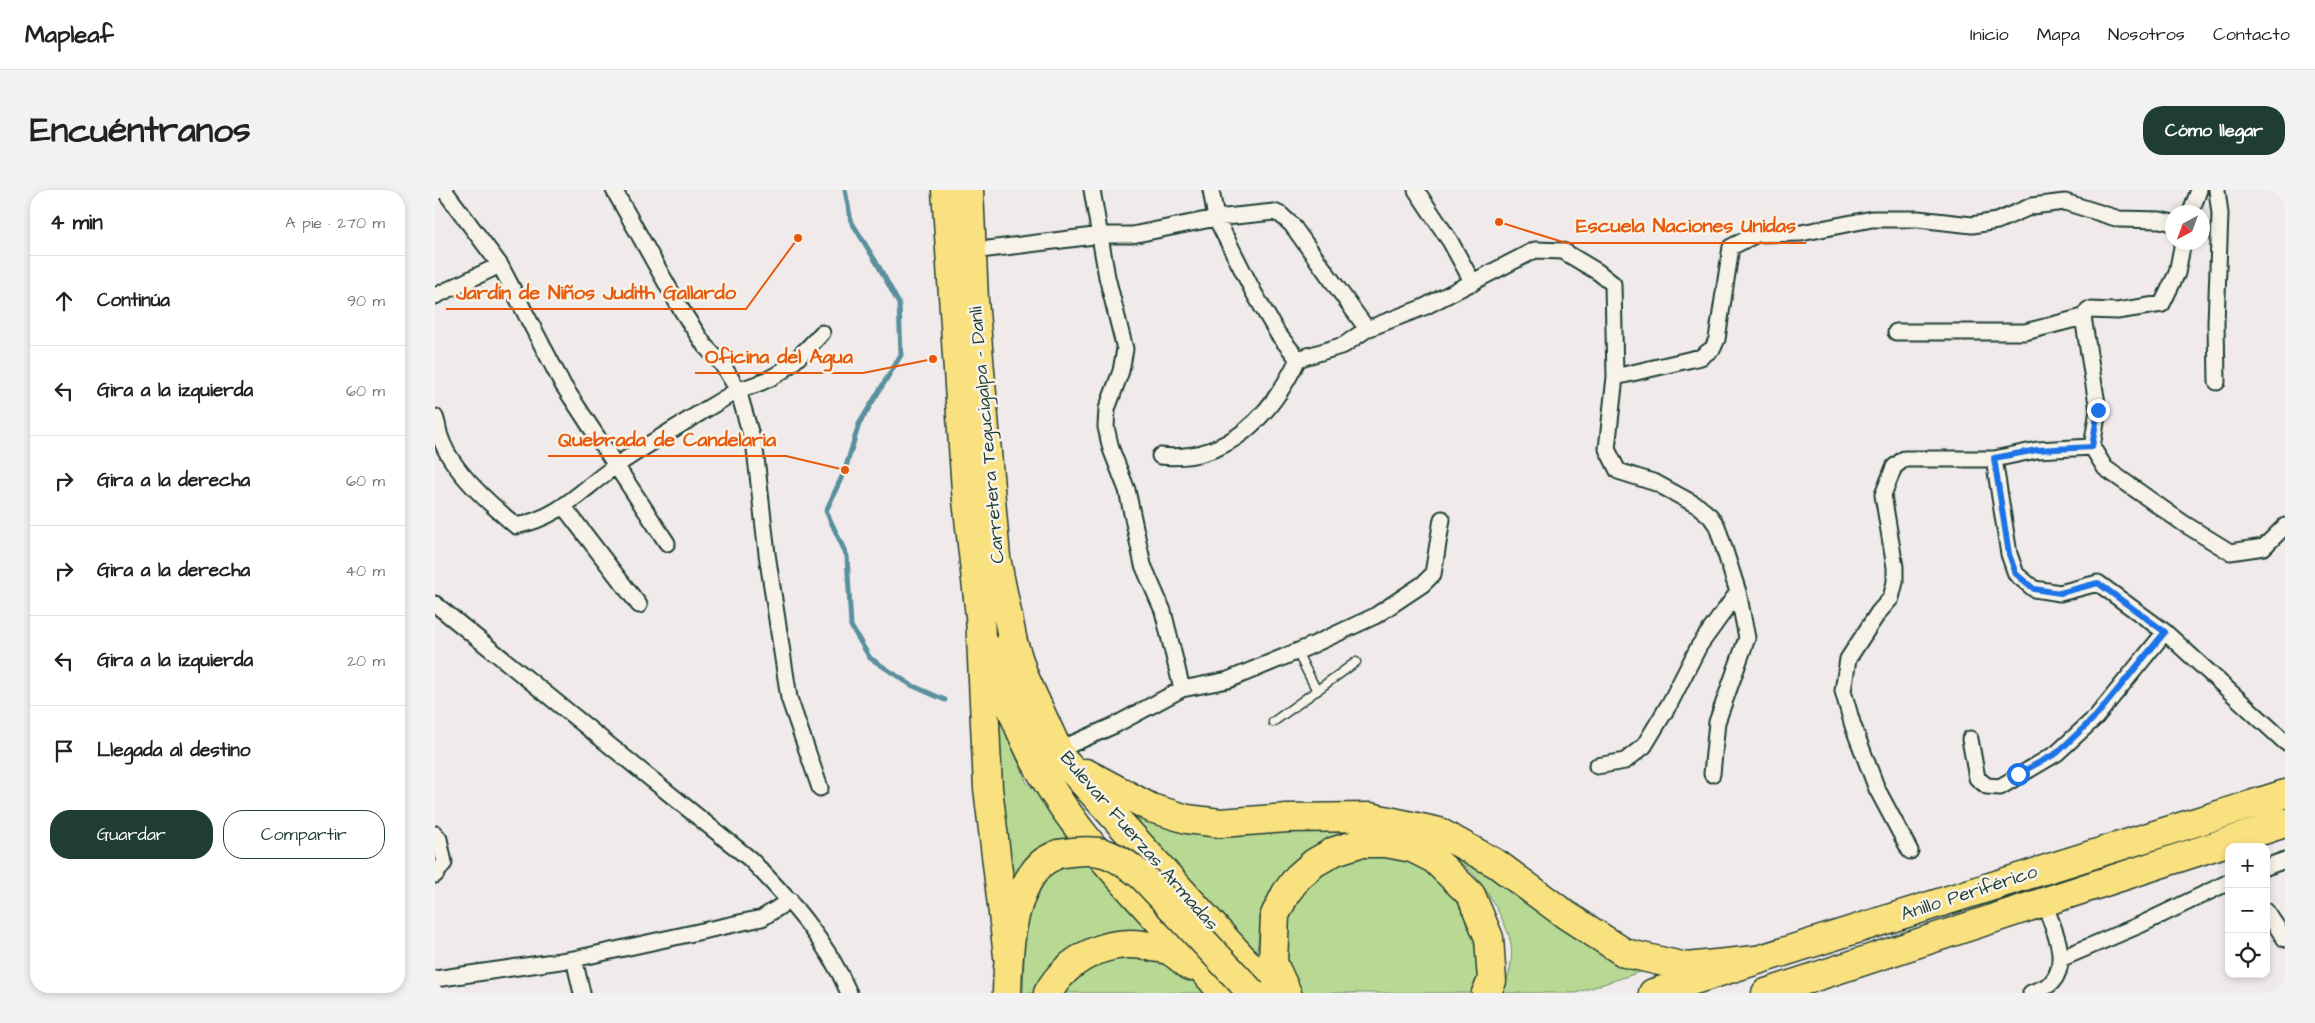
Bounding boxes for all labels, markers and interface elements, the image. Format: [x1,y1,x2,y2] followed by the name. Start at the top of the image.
[25,18,114,52] text: Mapleaf
[1970,22,2009,47] text: Inicio
[2037,22,2080,47] text: Mapa
[2108,22,2185,47] text: Nosotros
[2213,22,2290,47] text: Contacto
[30,106,251,155] text: Encuéntranos
[2143,106,2285,155] button: Cómo llegar
[2165,205,2210,250] north arrow
[50,208,103,237] text: 4 min
[1566,208,1806,243] callout: Escuela Naciones Unidas
[285,212,385,234] text: A pie · 270 m
[1576,212,1796,240] text: Escuela Naciones Unidas
[446,274,746,309] callout: Jardín de Niños Judith Gallardo
[455,279,737,307] text: Jardín de Niños Judith Gallardo
[50,287,78,315] icon: ahead
[97,287,170,314] text: Continúa
[347,290,385,312] text: 90 m
[962,305,1013,565] street label: Carretera Tegucigalpa - Danli
[695,338,863,373] callout: Oficina del Agua
[705,343,854,372] text: Oficina del Agua
[50,377,78,405] icon: left
[97,377,253,404] text: Gira a la izquierda
[346,380,385,402] text: 60 m
[2087,399,2110,422] route end
[548,421,786,456] callout: Quebrada de Candelaria
[558,426,777,454] text: Quebrada de Candelaria
[50,467,78,495] icon: right
[97,467,250,494] text: Gira a la derecha
[346,470,385,492] text: 60 m
[50,557,78,585] icon: right
[97,557,250,584] text: Gira a la derecha
[345,560,385,582] text: 40 m
[50,647,78,675] icon: left
[97,647,253,674] text: Gira a la izquierda
[347,650,385,672] text: 20 m
[50,737,78,765] icon: arrive
[97,737,250,764] text: Llegada al destino
[1053,745,1225,937] street label: Bulevar Fuerzas Armadas
[2007,763,2030,786] route start
[50,810,213,859] button: Guardar
[223,810,385,859] button: Compartir
[2225,843,2270,978] map controls
[2225,843,2270,888] button: +
[1897,858,2041,928] street label: Anillo Periférico
[2225,888,2270,933] button: −
[2225,933,2270,978] button: locate

